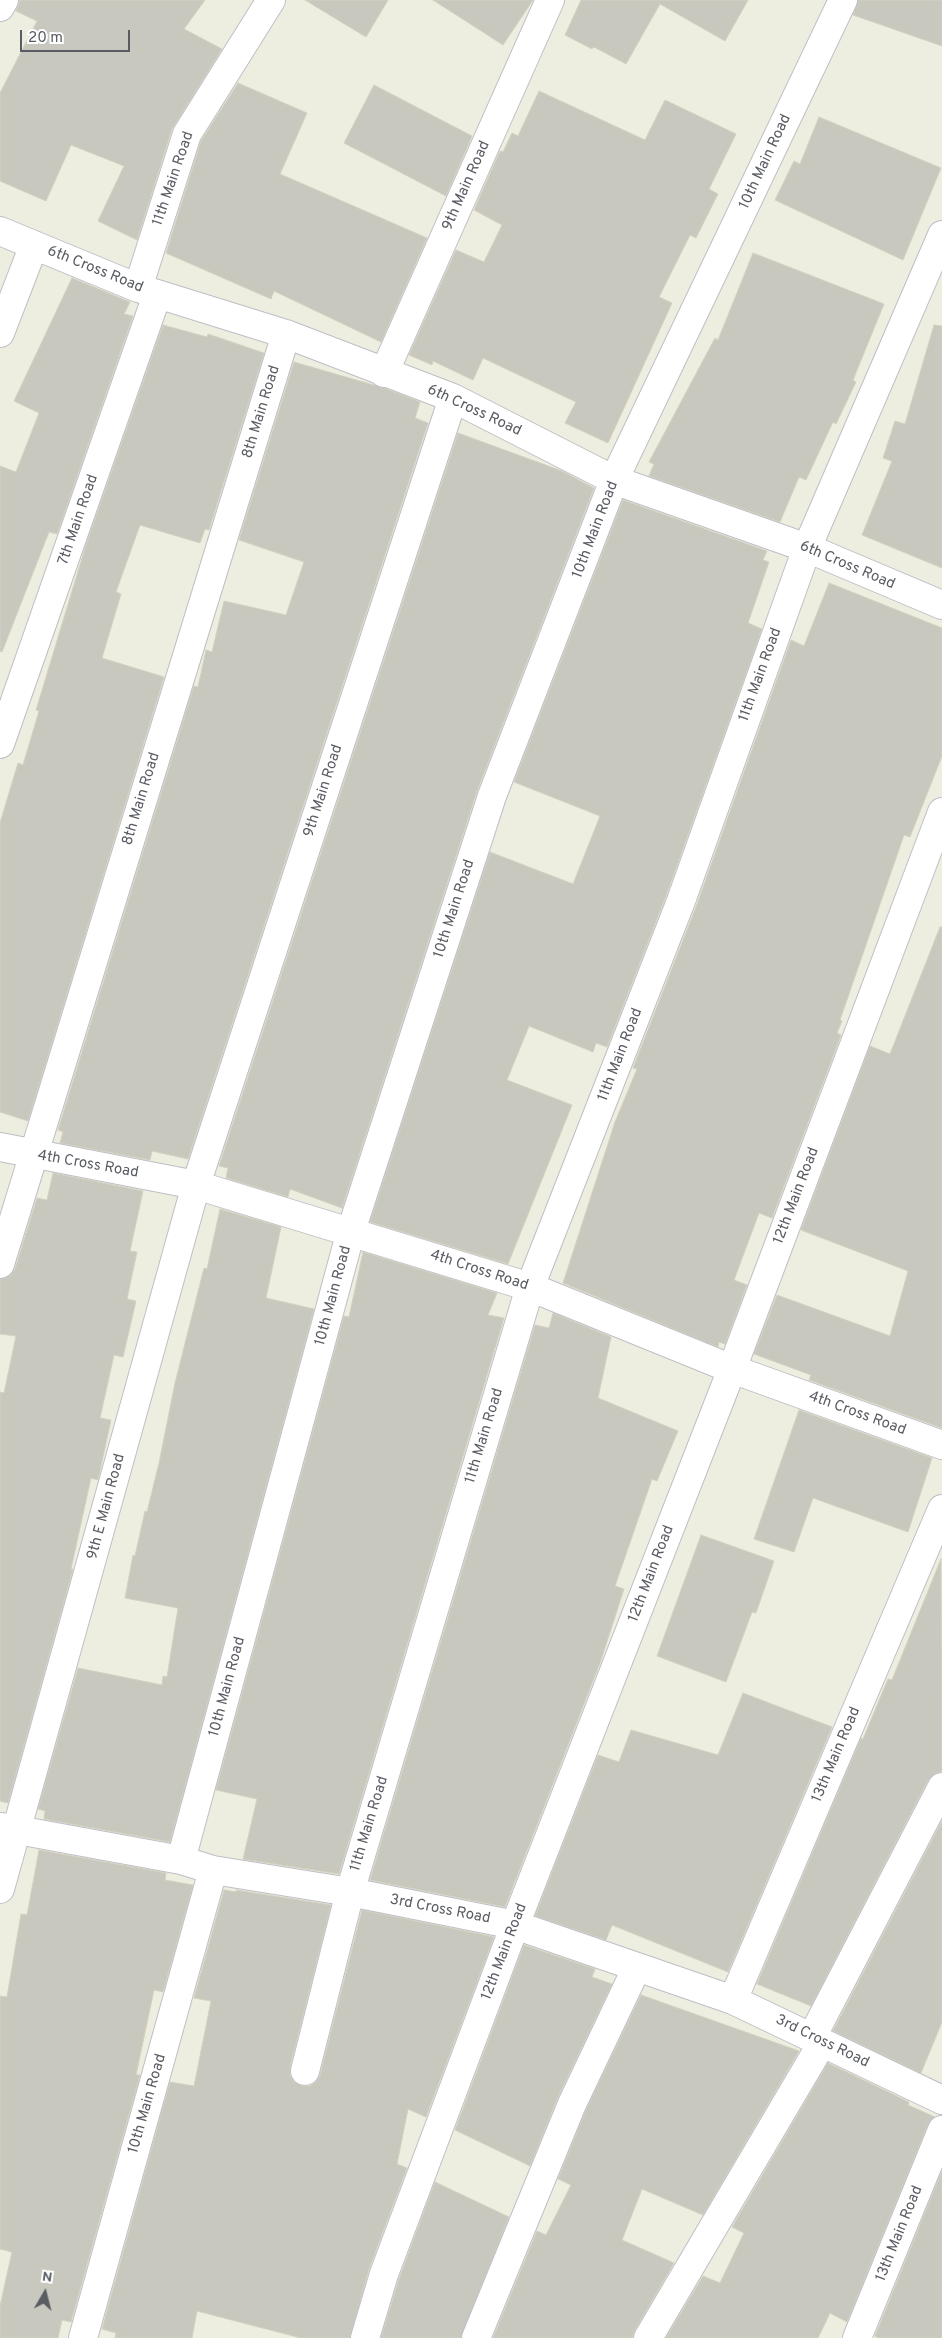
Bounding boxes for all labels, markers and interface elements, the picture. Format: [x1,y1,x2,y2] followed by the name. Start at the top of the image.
[22,20,132,52] scale bar
[28,29,63,48] text: 20 m
[736,112,796,212] street label: 10th Main Road
[149,129,199,229] street label: 11th Main Road
[439,138,495,234] street label: 9th Main Road
[44,243,146,297] street label: 6th Cross Road
[239,363,285,461] street label: 8th Main Road
[424,381,524,441] street label: 6th Cross Road
[55,472,103,568] street label: 7th Main Road
[569,479,623,581] street label: 10th Main Road
[797,538,897,594] street label: 6th Cross Road
[736,626,786,724] street label: 11th Main Road
[301,742,347,840] street label: 9th Main Road
[119,750,165,848] street label: 8th Main Road
[431,857,479,961] street label: 10th Main Road
[595,1006,647,1104] street label: 11th Main Road
[770,1145,824,1247] street label: 12th Main Road
[36,1147,140,1183] street label: 4th Cross Road
[312,1244,356,1348] street label: 10th Main Road
[428,1247,530,1295] street label: 4th Cross Road
[462,1386,508,1486] street label: 11th Main Road
[806,1388,908,1440] street label: 4th Cross Road
[84,1452,130,1562] street label: 9th E Main Road
[625,1523,679,1625] street label: 12th Main Road
[206,1635,250,1739] street label: 10th Main Road
[809,1705,865,1805] street label: 13th Main Road
[347,1774,393,1874] street label: 11th Main Road
[388,1891,492,1929] street label: 3rd Cross Road
[478,1901,532,2003] street label: 12th Main Road
[772,2012,872,2072] street label: 3rd Cross Road
[125,2052,171,2156] street label: 10th Main Road
[873,2183,927,2285] street label: 13th Main Road
[20,2268,70,2318] north arrow
[41,2269,53,2287] text: N

